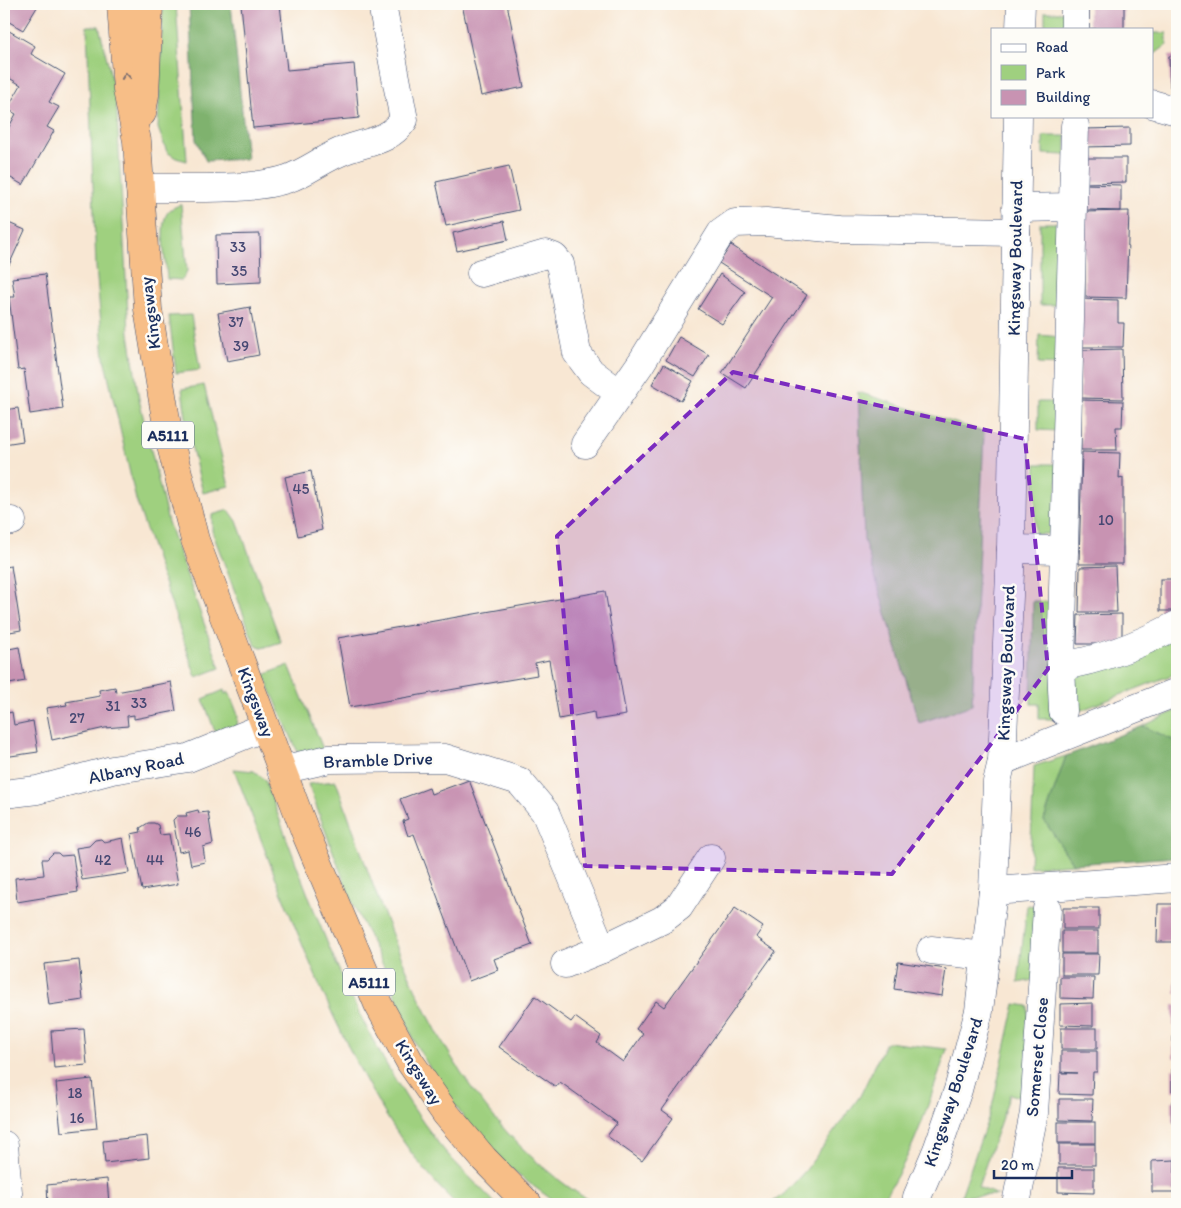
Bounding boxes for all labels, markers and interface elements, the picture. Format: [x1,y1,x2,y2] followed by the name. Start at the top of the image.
[991,28,1154,118] legend
[1036,38,1069,56] text: Road
[1036,64,1066,82] text: Park
[121,72,132,80] one-way arrow
[1036,88,1090,106] text: Building
[1003,180,1027,336] street label: Kingsway Boulevard
[230,238,246,256] house number: 33
[231,262,247,280] house number: 35
[135,275,165,351] street label: Kingsway
[228,313,244,331] house number: 37
[233,337,249,355] house number: 39
[142,422,194,448] road number: A5111
[293,480,310,498] house number: 45
[1098,511,1114,529] house number: 10
[992,585,1020,741] street label: Kingsway Boulevard
[233,664,280,741] street label: Kingsway
[131,694,147,712] house number: 33
[105,697,121,715] house number: 31
[69,709,85,727] house number: 27
[86,747,186,789] street label: Albany Road
[323,747,433,773] street label: Bramble Drive
[185,823,202,841] house number: 46
[95,851,112,869] house number: 42
[146,851,164,869] house number: 44
[343,969,395,996] road number: A5111
[1021,996,1053,1118] street label: Somerset Close
[918,1014,988,1169] street label: Kingsway Boulevard
[390,1035,448,1109] street label: Kingsway
[67,1084,83,1102] house number: 18
[70,1109,85,1127] house number: 16
[994,1148,1071,1180] scale bar
[1001,1156,1035,1174] text: 20 m

